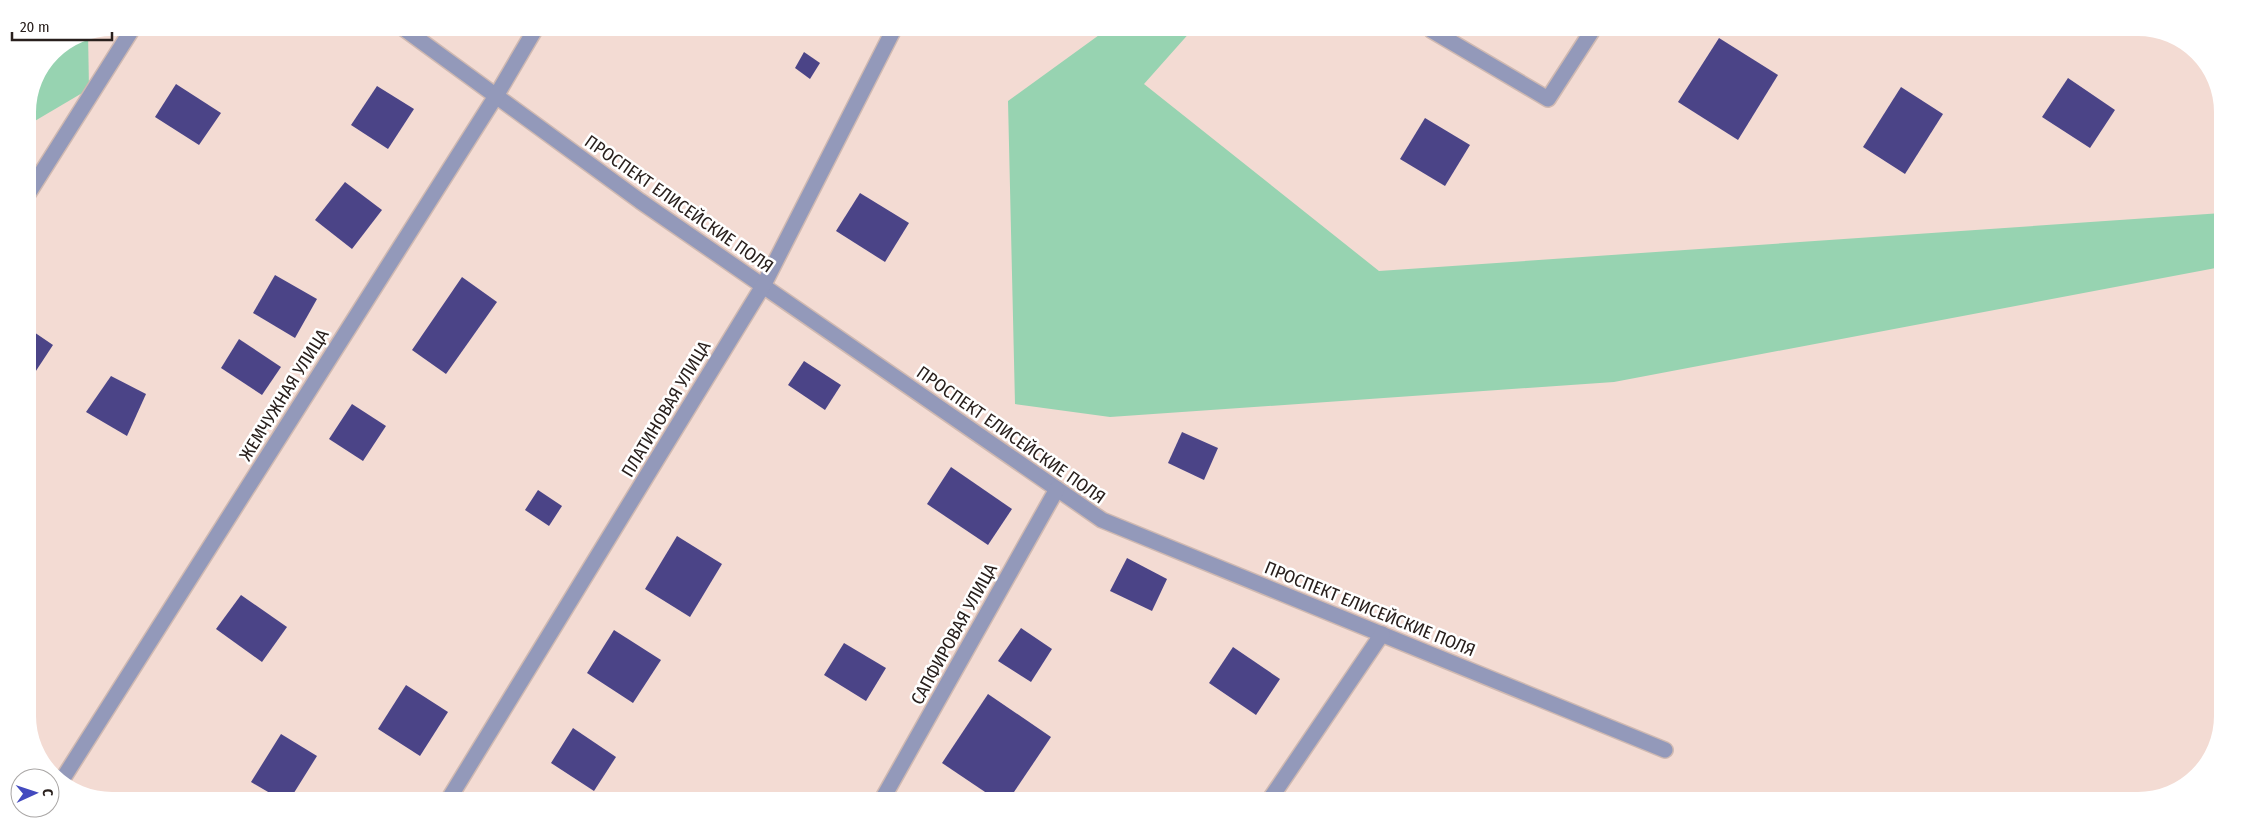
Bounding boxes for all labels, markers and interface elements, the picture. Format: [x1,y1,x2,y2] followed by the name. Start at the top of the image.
[12,10,112,42] scale bar
[20,18,50,36] text: 20 m
[580,130,778,278] street label: ПРОСПЕКТ ЕЛИСЕЙСКИЕ ПОЛЯ
[235,325,334,465] street label: ЖЕМЧУЖНАЯ УЛИЦА
[617,336,716,481] street label: ПЛАТИНОВАЯ УЛИЦА
[912,361,1110,509] street label: ПРОСПЕКТ ЕЛИСЕЙСКИЕ ПОЛЯ
[1261,557,1479,661] street label: ПРОСПЕКТ ЕЛИСЕЙСКИЕ ПОЛЯ
[906,559,1002,708] street label: САПФИРОВАЯ УЛИЦА
[10,768,60,818] north arrow
[39,788,56,797] text: С

